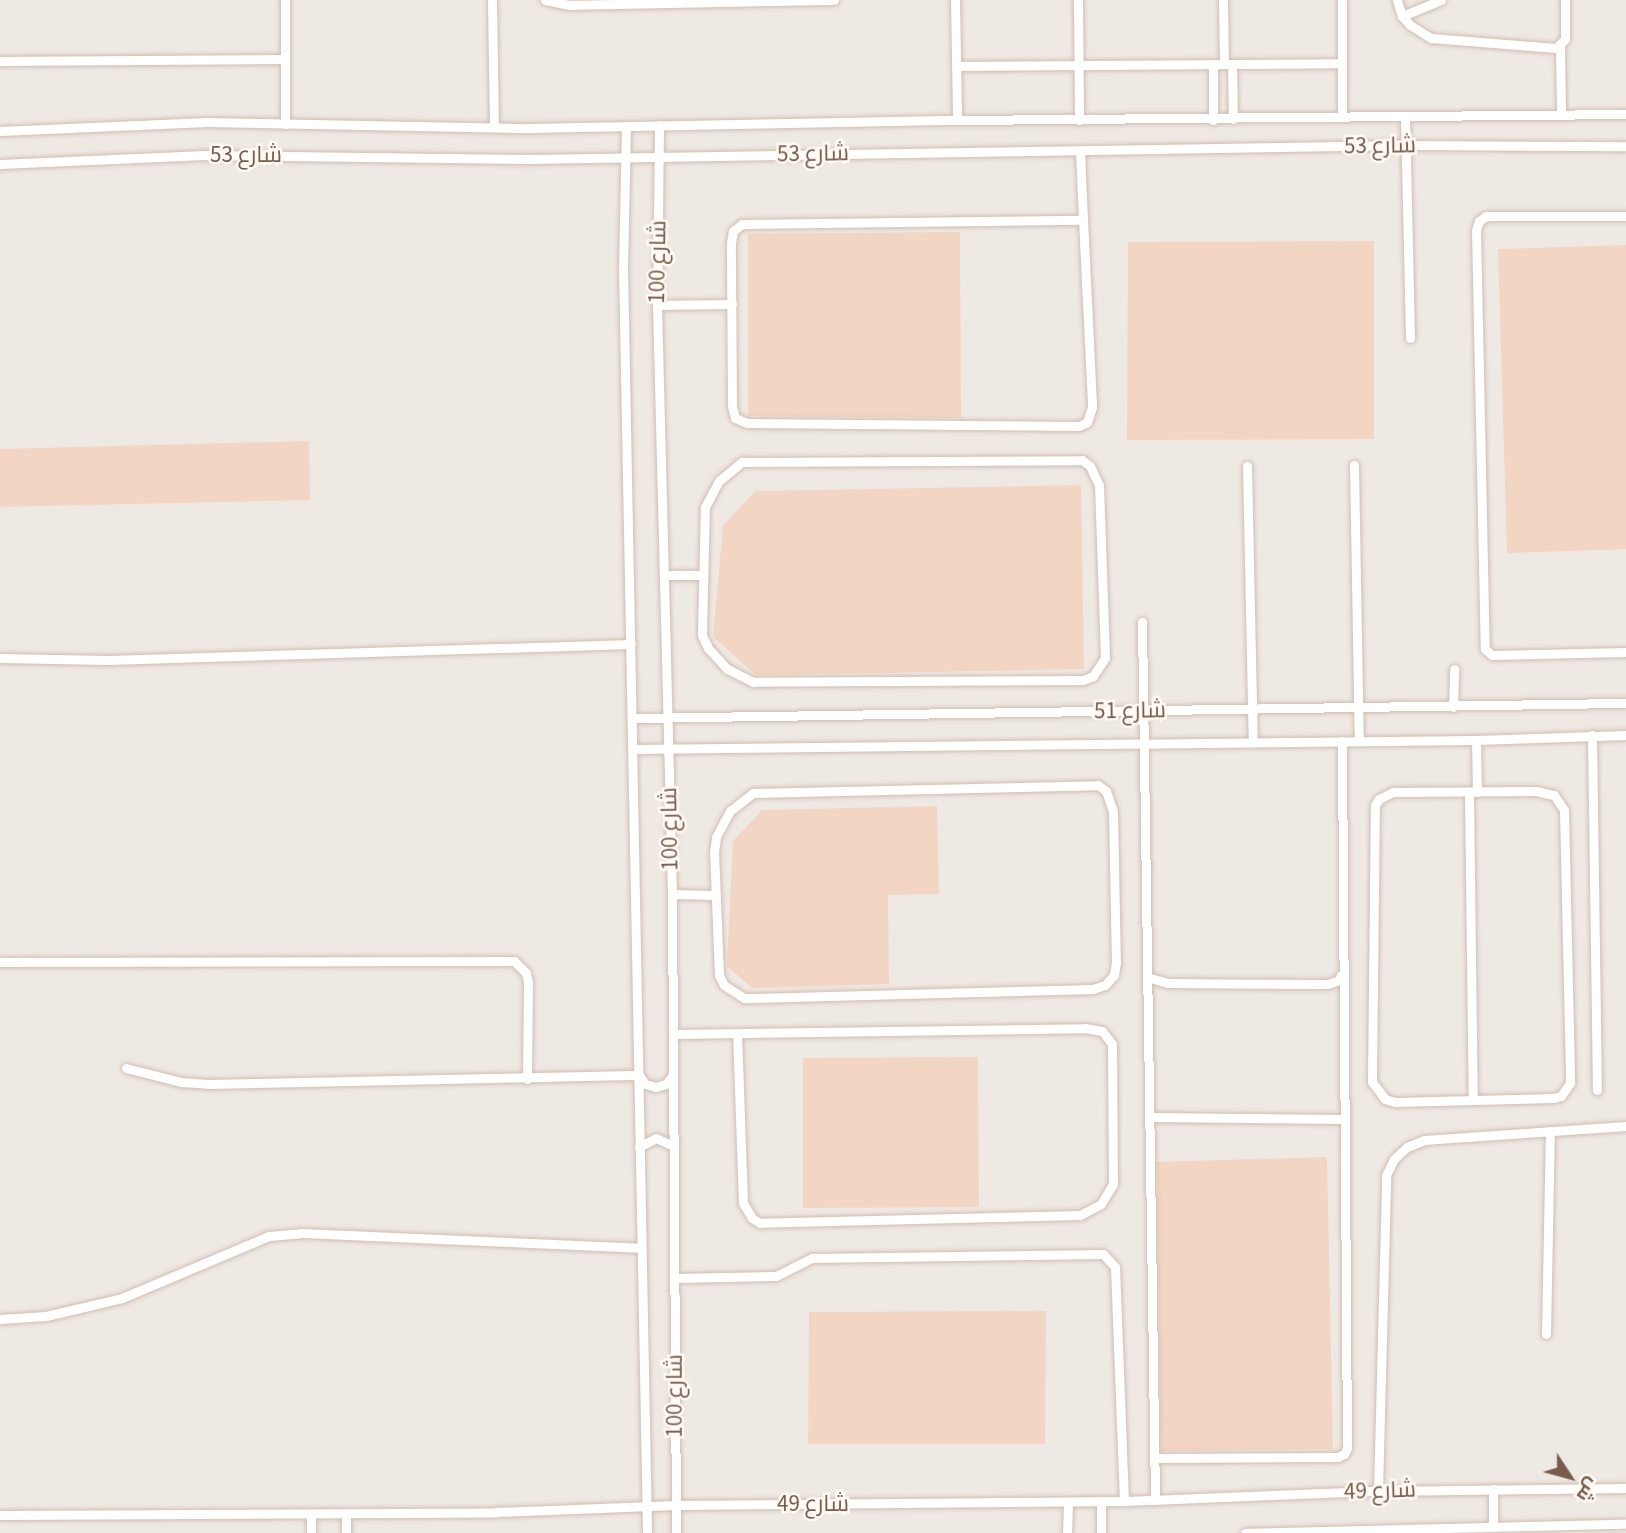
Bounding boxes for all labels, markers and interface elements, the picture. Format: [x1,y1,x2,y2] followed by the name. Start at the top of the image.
[1344,132,1416,160] street label: شارع 53
[777,140,849,168] street label: شارع 53
[210,141,282,169] street label: شارع 53
[643,220,673,304] street label: شارع 100
[1094,697,1166,725] street label: شارع 51
[655,787,685,871] street label: شارع 100
[661,1354,689,1438] street label: شارع 100
[1535,1442,1605,1512] north arrow
[1569,1472,1605,1507] text: ش
[1344,1476,1416,1506] street label: شارع 49
[777,1490,849,1518] street label: شارع 49

